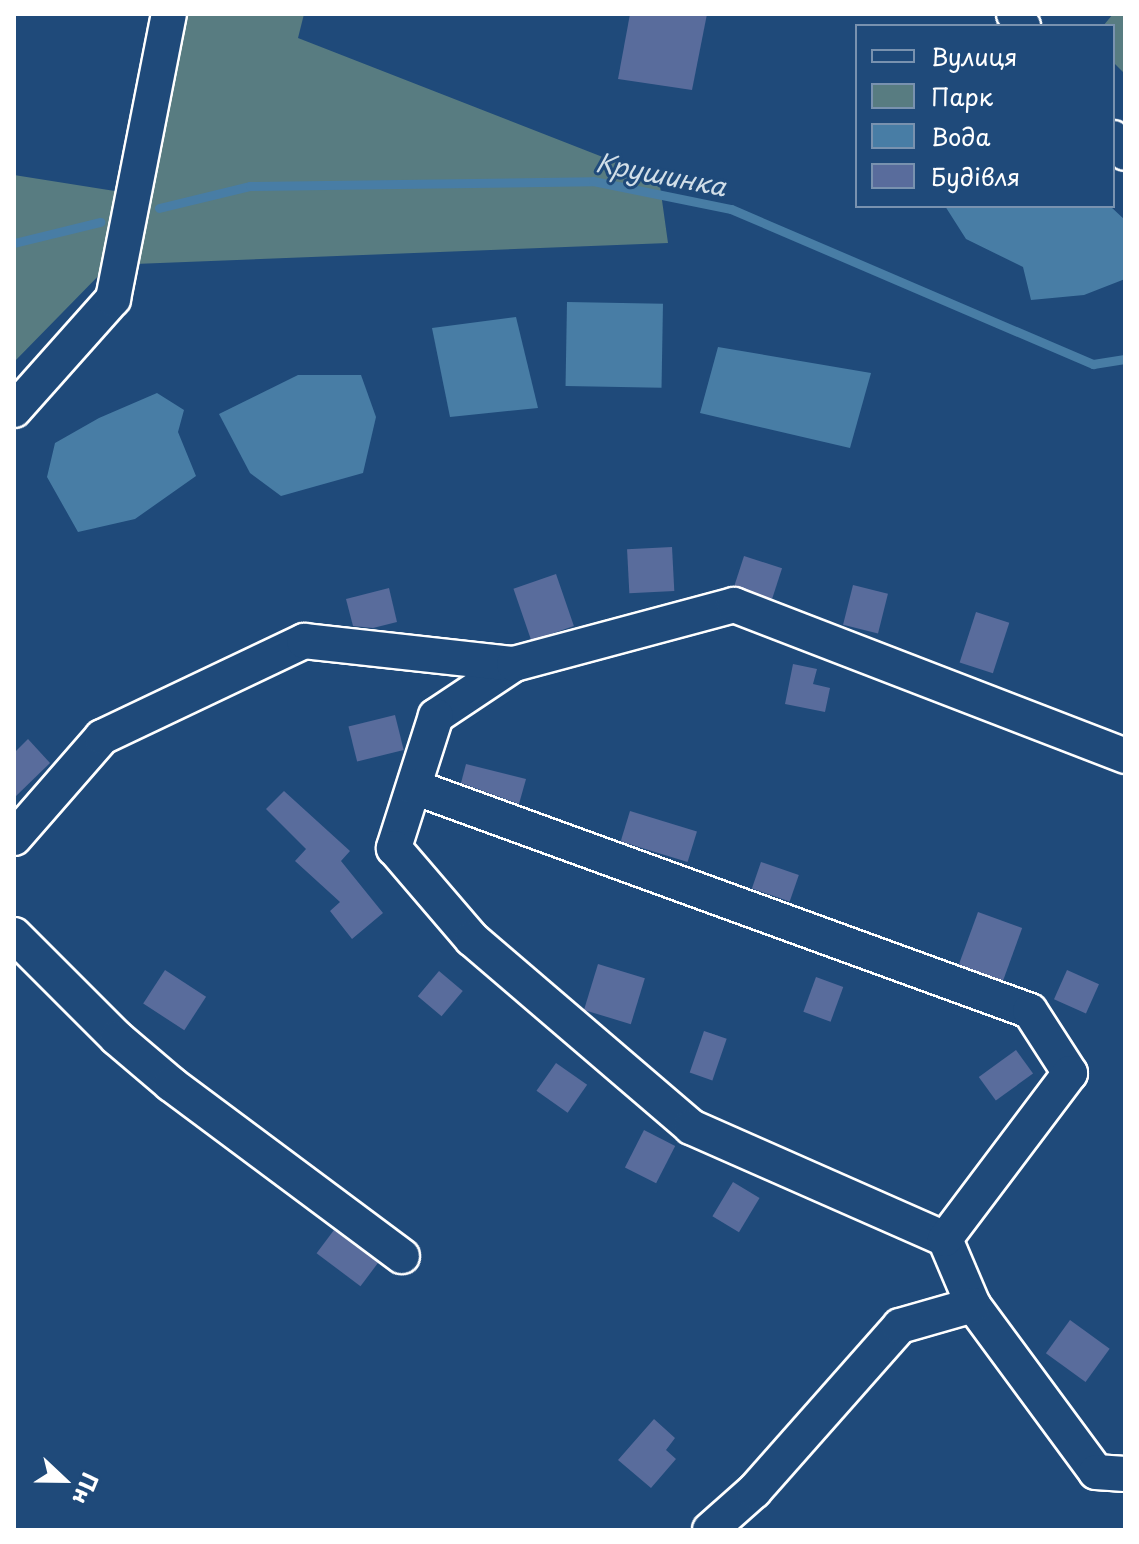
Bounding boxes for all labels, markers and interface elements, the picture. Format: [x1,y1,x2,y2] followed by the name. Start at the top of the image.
[855,24,1115,208] legend
[931,38,1017,74] text: Вулиця
[931,78,993,114] text: Парк
[931,118,990,154] text: Вода
[593,146,729,202] water label: Крушинка
[931,158,1020,194] text: Будівля
[24,1440,104,1520] north arrow
[65,1468,108,1510] text: Пн

